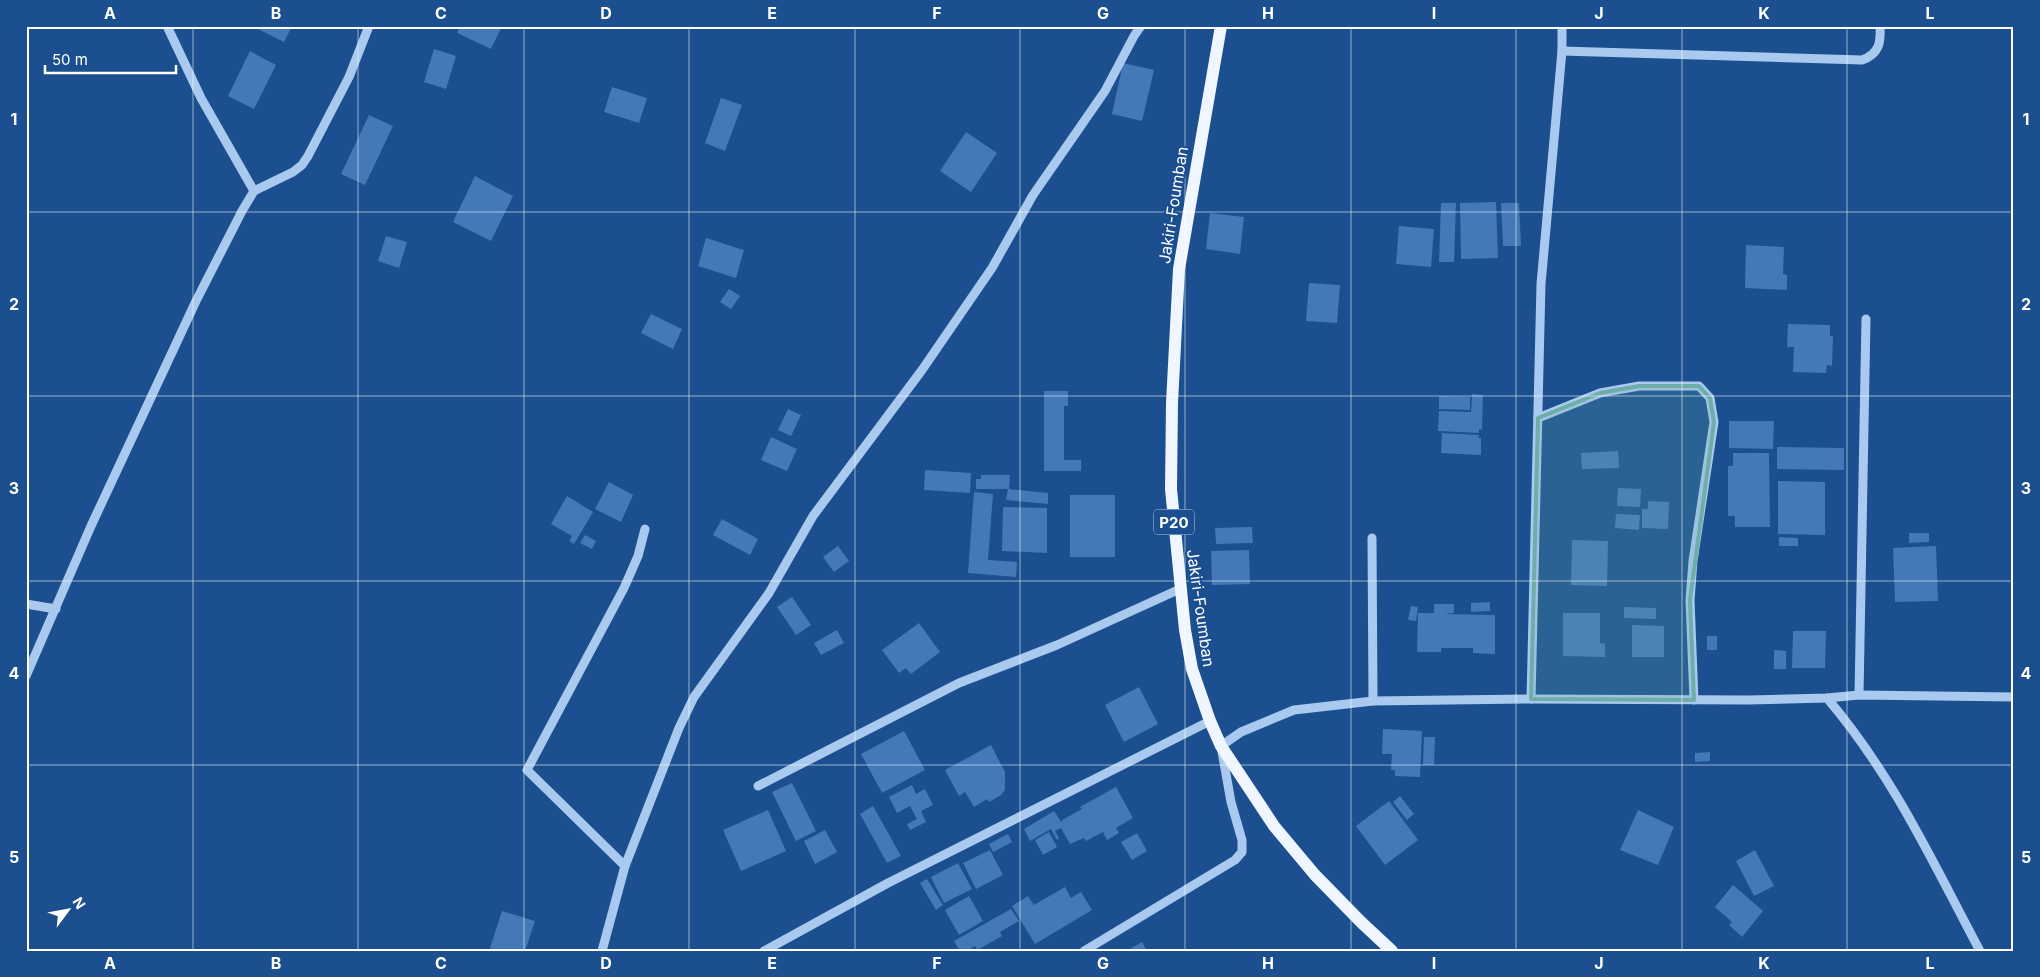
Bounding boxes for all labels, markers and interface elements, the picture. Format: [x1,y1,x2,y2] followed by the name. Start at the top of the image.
[104,3,116,23] text: A
[271,3,281,23] text: B
[435,3,447,23] text: C
[600,3,612,23] text: D
[767,3,777,23] text: E
[932,3,942,23] text: F
[1097,3,1109,23] text: G
[1262,3,1274,23] text: H
[1432,3,1436,23] text: I
[1594,3,1604,23] text: J
[1758,3,1770,23] text: K
[1925,3,1935,23] text: L
[45,42,176,74] scale bar
[52,50,88,69] text: 50 m
[11,109,17,129] text: 1
[2023,109,2029,129] text: 1
[1154,145,1192,265] street label: Jakiri-Foumban
[9,294,19,314] text: 2
[2021,294,2031,314] text: 2
[9,478,19,498] text: 3
[2021,478,2031,498] text: 3
[1154,510,1194,534] road number: P20
[1183,548,1219,668] street label: Jakiri-Foumban
[9,663,20,683] text: 4
[2021,663,2032,683] text: 4
[9,847,19,867] text: 5
[2021,847,2031,867] text: 5
[42,884,92,934] north arrow
[69,894,89,912] text: N
[104,953,116,973] text: A
[271,953,281,973] text: B
[435,953,447,973] text: C
[600,953,612,973] text: D
[767,953,777,973] text: E
[932,953,942,973] text: F
[1097,953,1109,973] text: G
[1262,953,1274,973] text: H
[1432,953,1436,973] text: I
[1594,953,1604,973] text: J
[1758,953,1770,973] text: K
[1925,953,1935,973] text: L

